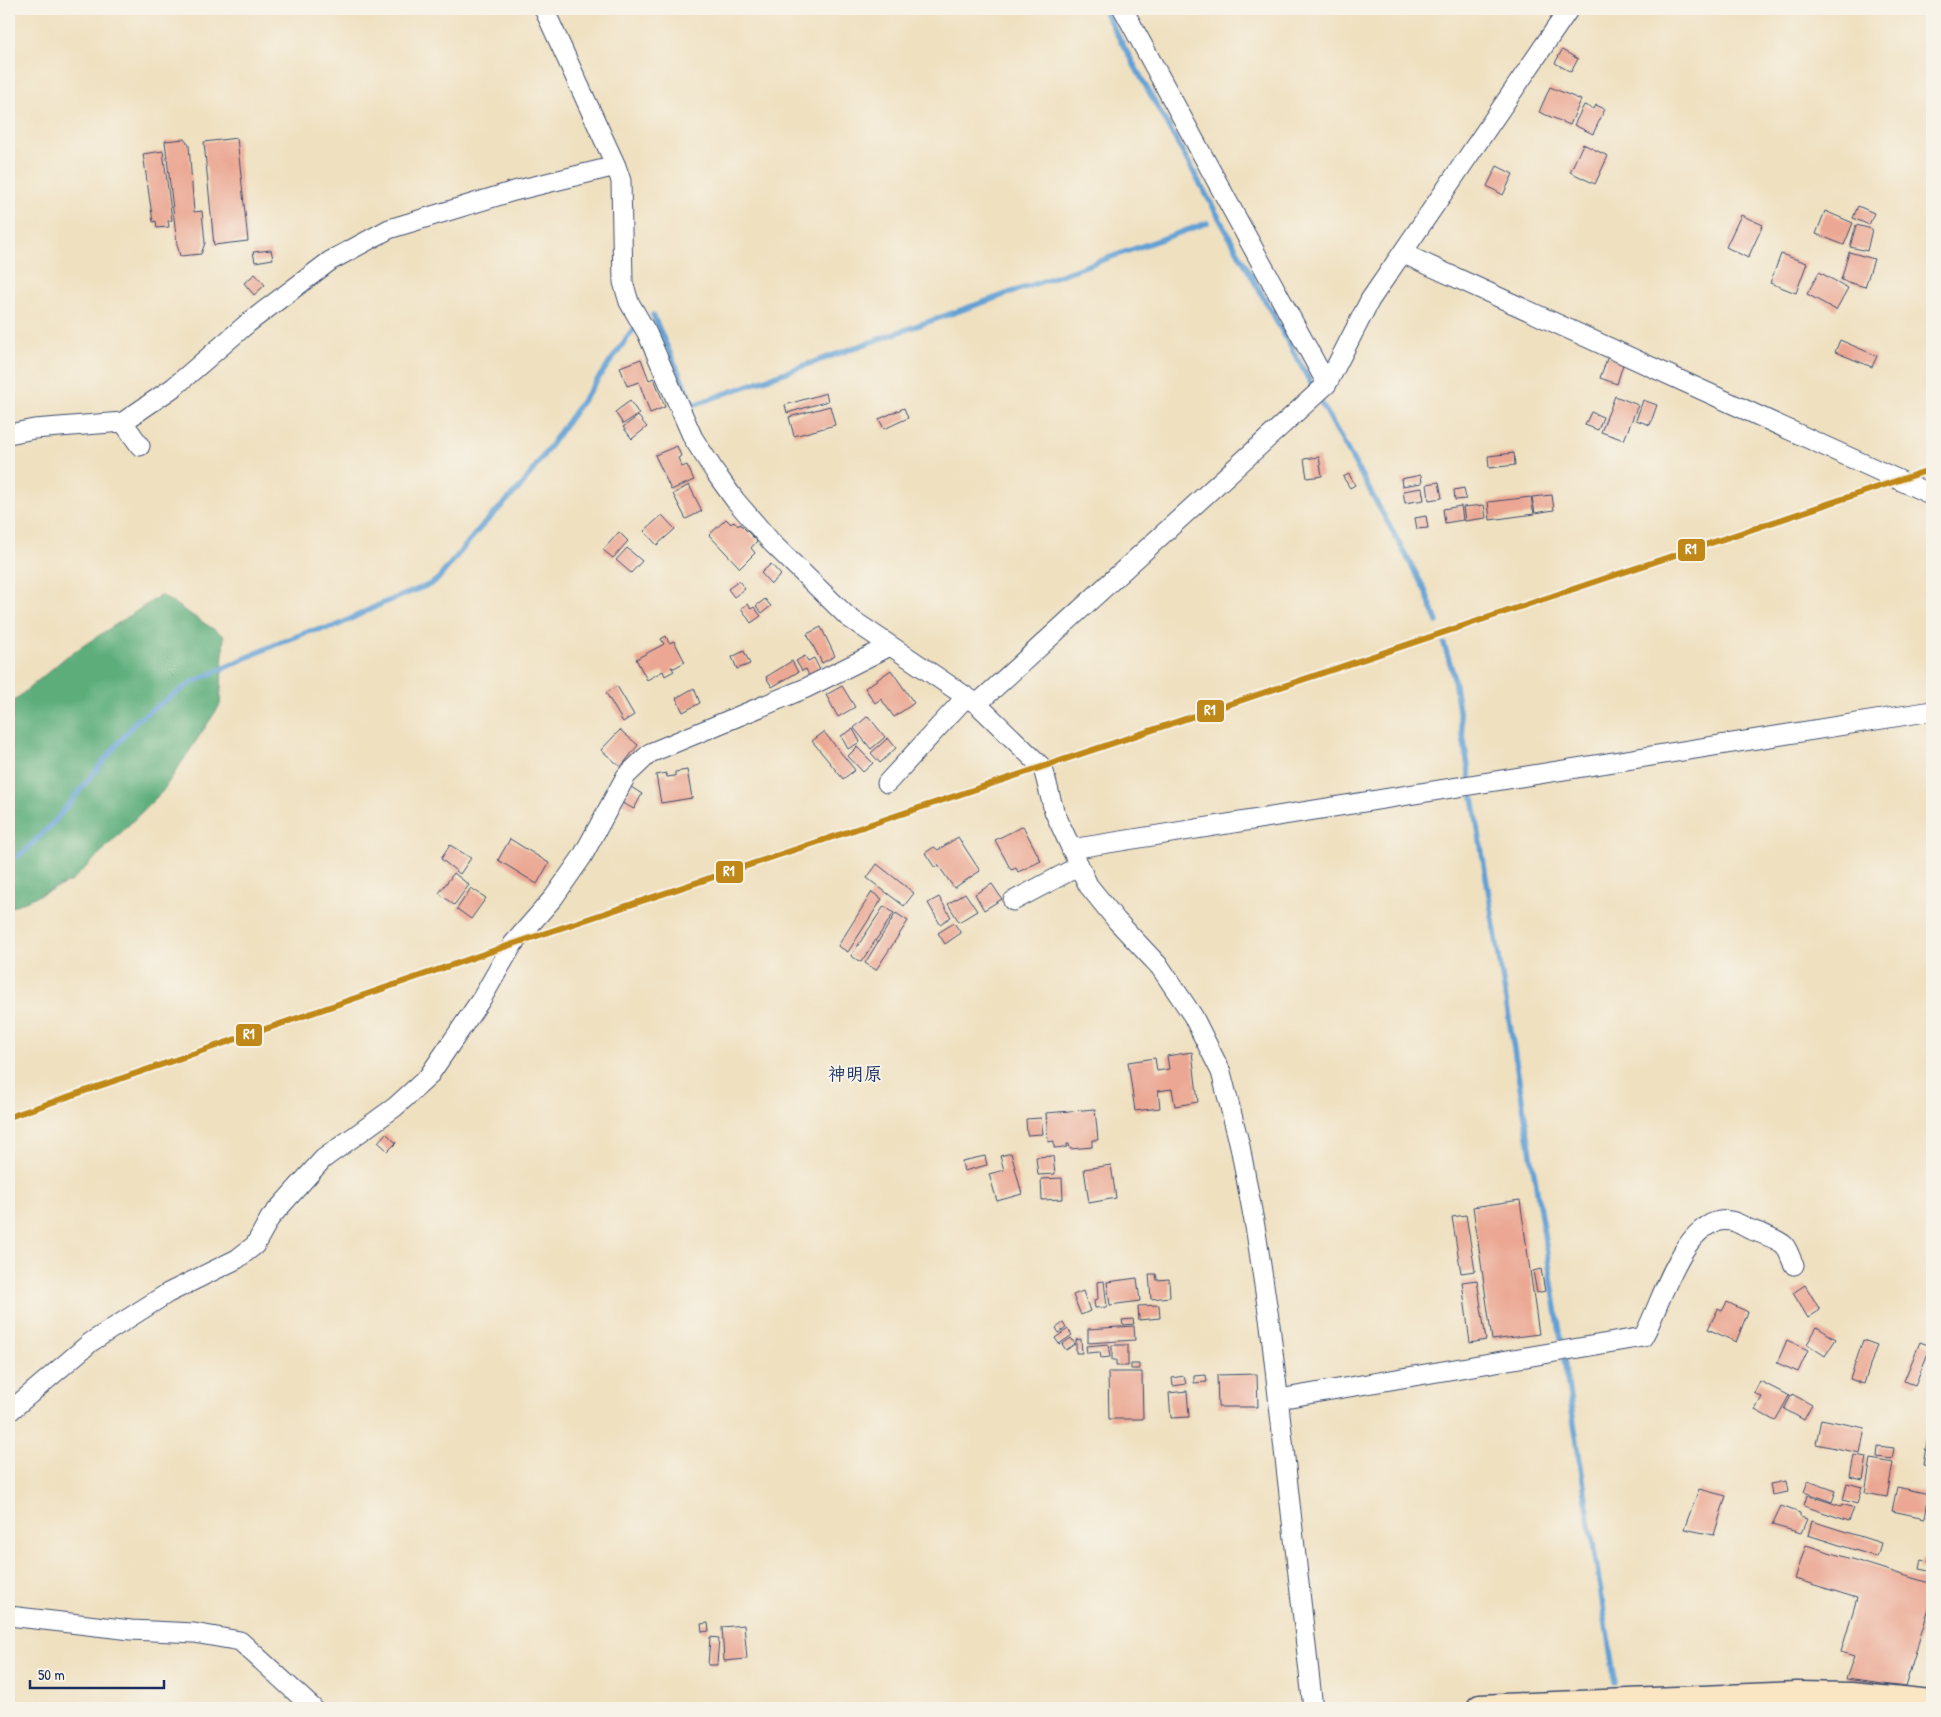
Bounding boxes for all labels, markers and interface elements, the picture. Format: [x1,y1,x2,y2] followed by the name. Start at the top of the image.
[1677,538,1706,562] line badge: R1
[1685,539,1697,558] text: R1
[1196,699,1225,723] line badge: R1
[1204,700,1216,719] text: R1
[715,860,744,884] line badge: R1
[723,861,735,880] text: R1
[235,1023,263,1047] line badge: R1
[243,1024,255,1043] text: R1
[828,1061,882,1086] district label: 神明原
[30,1657,164,1689] scale bar
[38,1664,65,1685] text: 50 m

